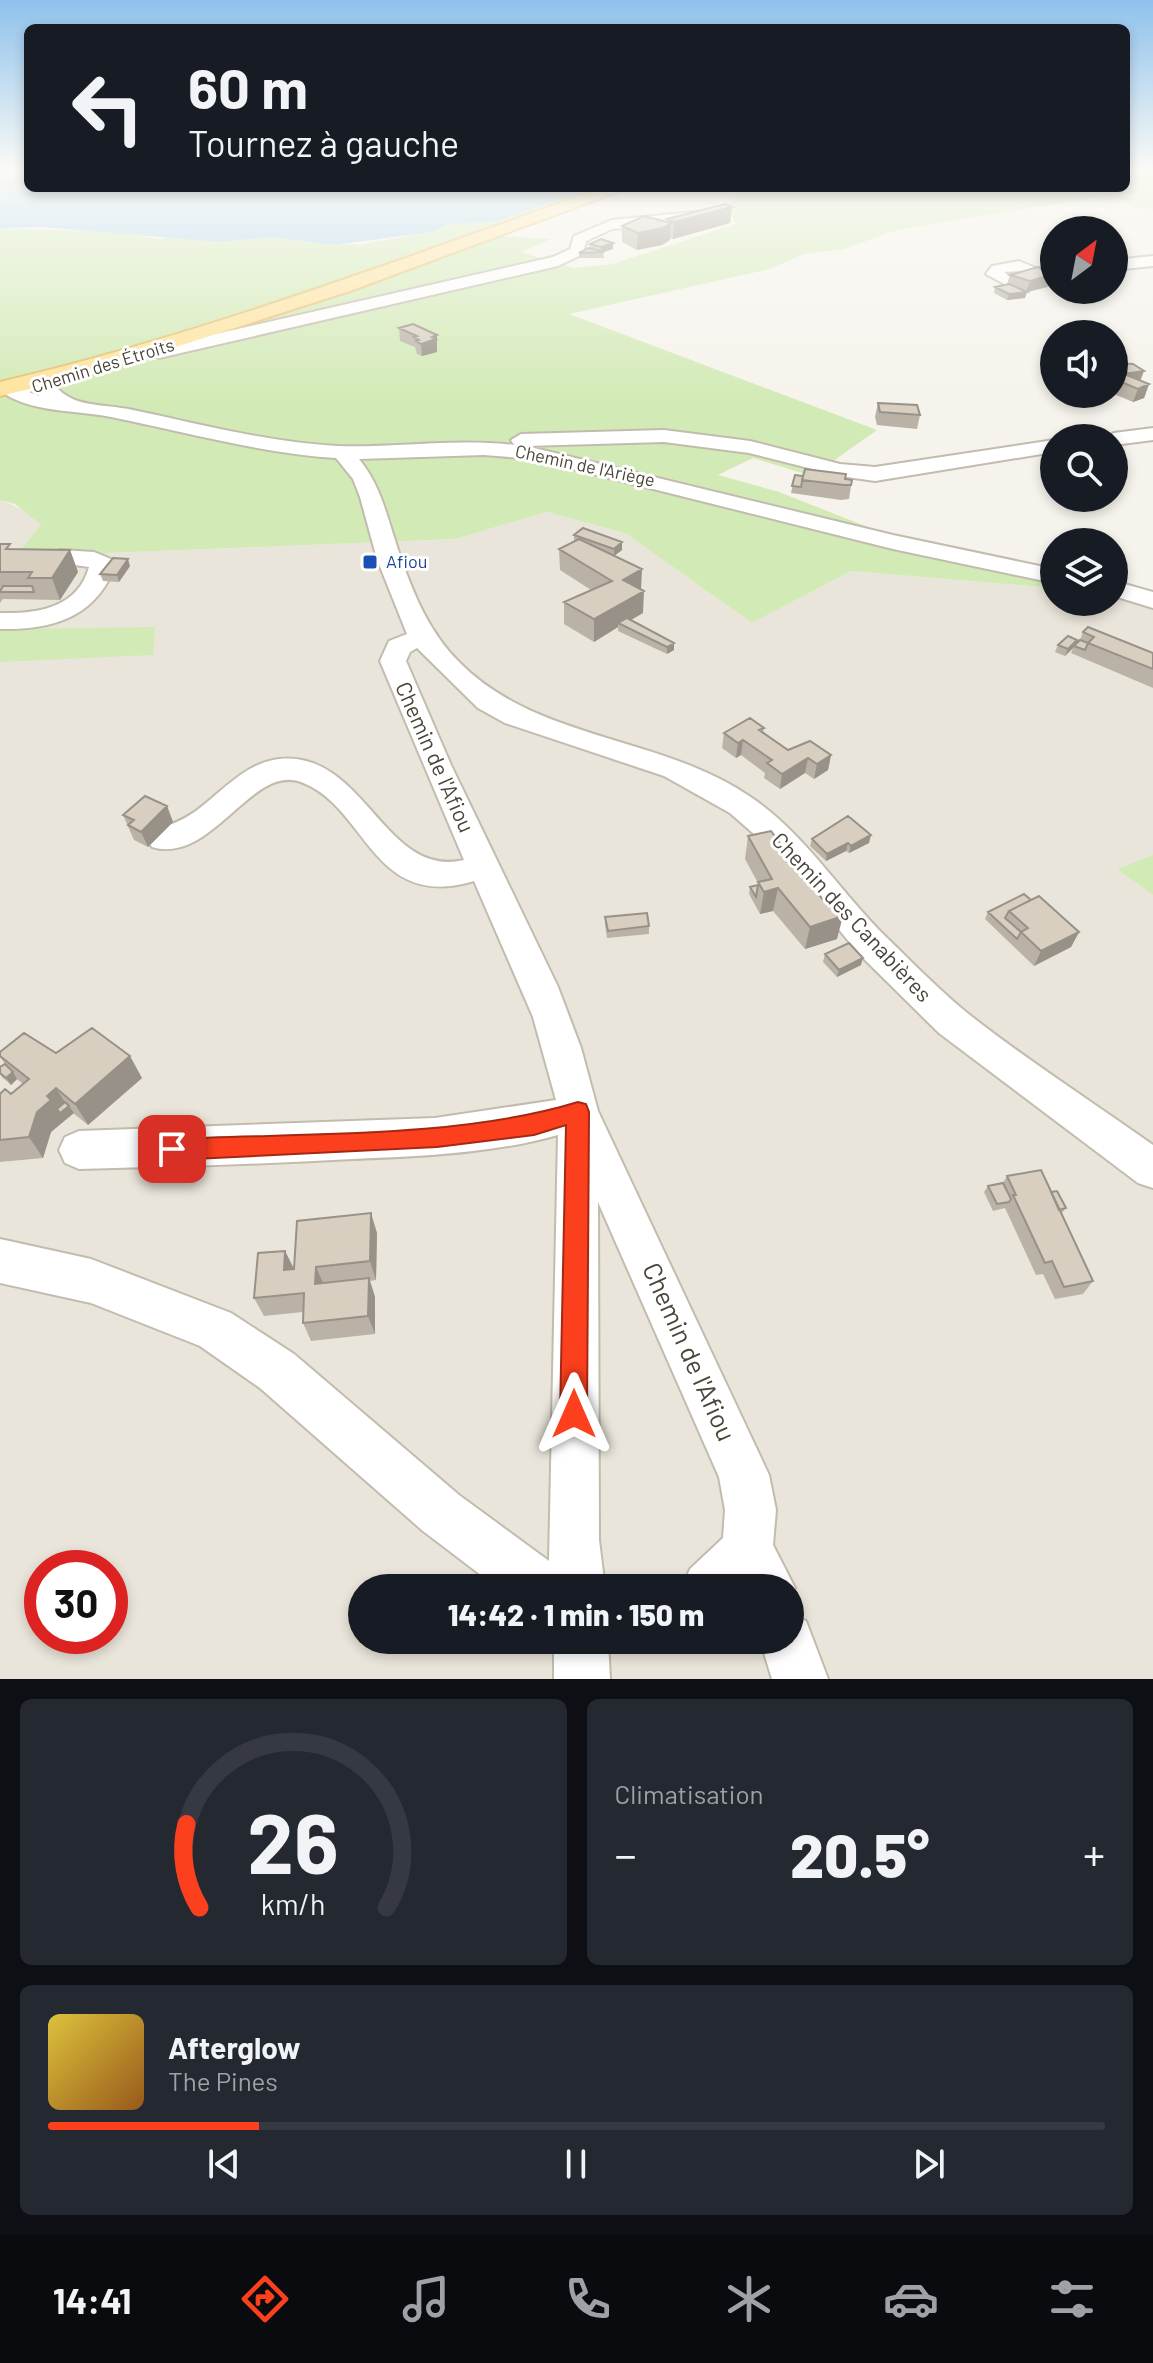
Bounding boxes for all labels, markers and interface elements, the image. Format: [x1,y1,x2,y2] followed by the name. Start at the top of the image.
[188,53,308,120] text: 60 m
[56,56,160,160] icon: left
[188,121,459,164] text: Tournez à gauche
[1040,216,1128,304] north arrow
[1040,216,1128,616] map controls
[1040,320,1128,408] button: sound
[29,333,177,397] street label: Chemin des Étroits
[1040,424,1128,512] button: search
[513,439,657,491] street label: Chemin de l'Ariège
[1040,528,1128,616] button: layers
[386,550,427,572] place label: Afiou
[361,553,379,571] marker: Afiou
[391,677,481,836] street label: Chemin de l'Afiou
[767,826,938,1006] street label: Chemin des Canabières
[138,1115,206,1183] pin
[150,1127,194,1171] icon: arrive
[637,1258,744,1445] street label: Chemin de l'Afiou
[532,1372,616,1456] position arrow
[24,1550,128,1654] speed limit sign: 30
[448,1596,704,1632] text: 14:42 · 1 min · 150 m
[615,1778,764,1809] text: Climatisation
[248,1791,339,1891] text: 26
[790,1818,930,1890] text: 20.5°
[615,1827,637,1880] text: −
[1083,1827,1105,1880] text: +
[261,1886,326,1921] text: km/h
[168,2029,301,2065] text: Afterglow
[168,2065,278,2096] text: The Pines
[202,2142,246,2186] icon: previous
[554,2142,598,2186] icon: pause
[907,2142,951,2186] icon: next
[237,2271,293,2327] icon: directions
[398,2271,454,2327] icon: music
[560,2271,616,2327] icon: phone
[721,2271,777,2327] icon: climate
[883,2271,939,2327] icon: car
[1044,2271,1100,2327] icon: filters
[53,2278,131,2321] text: 14:41

